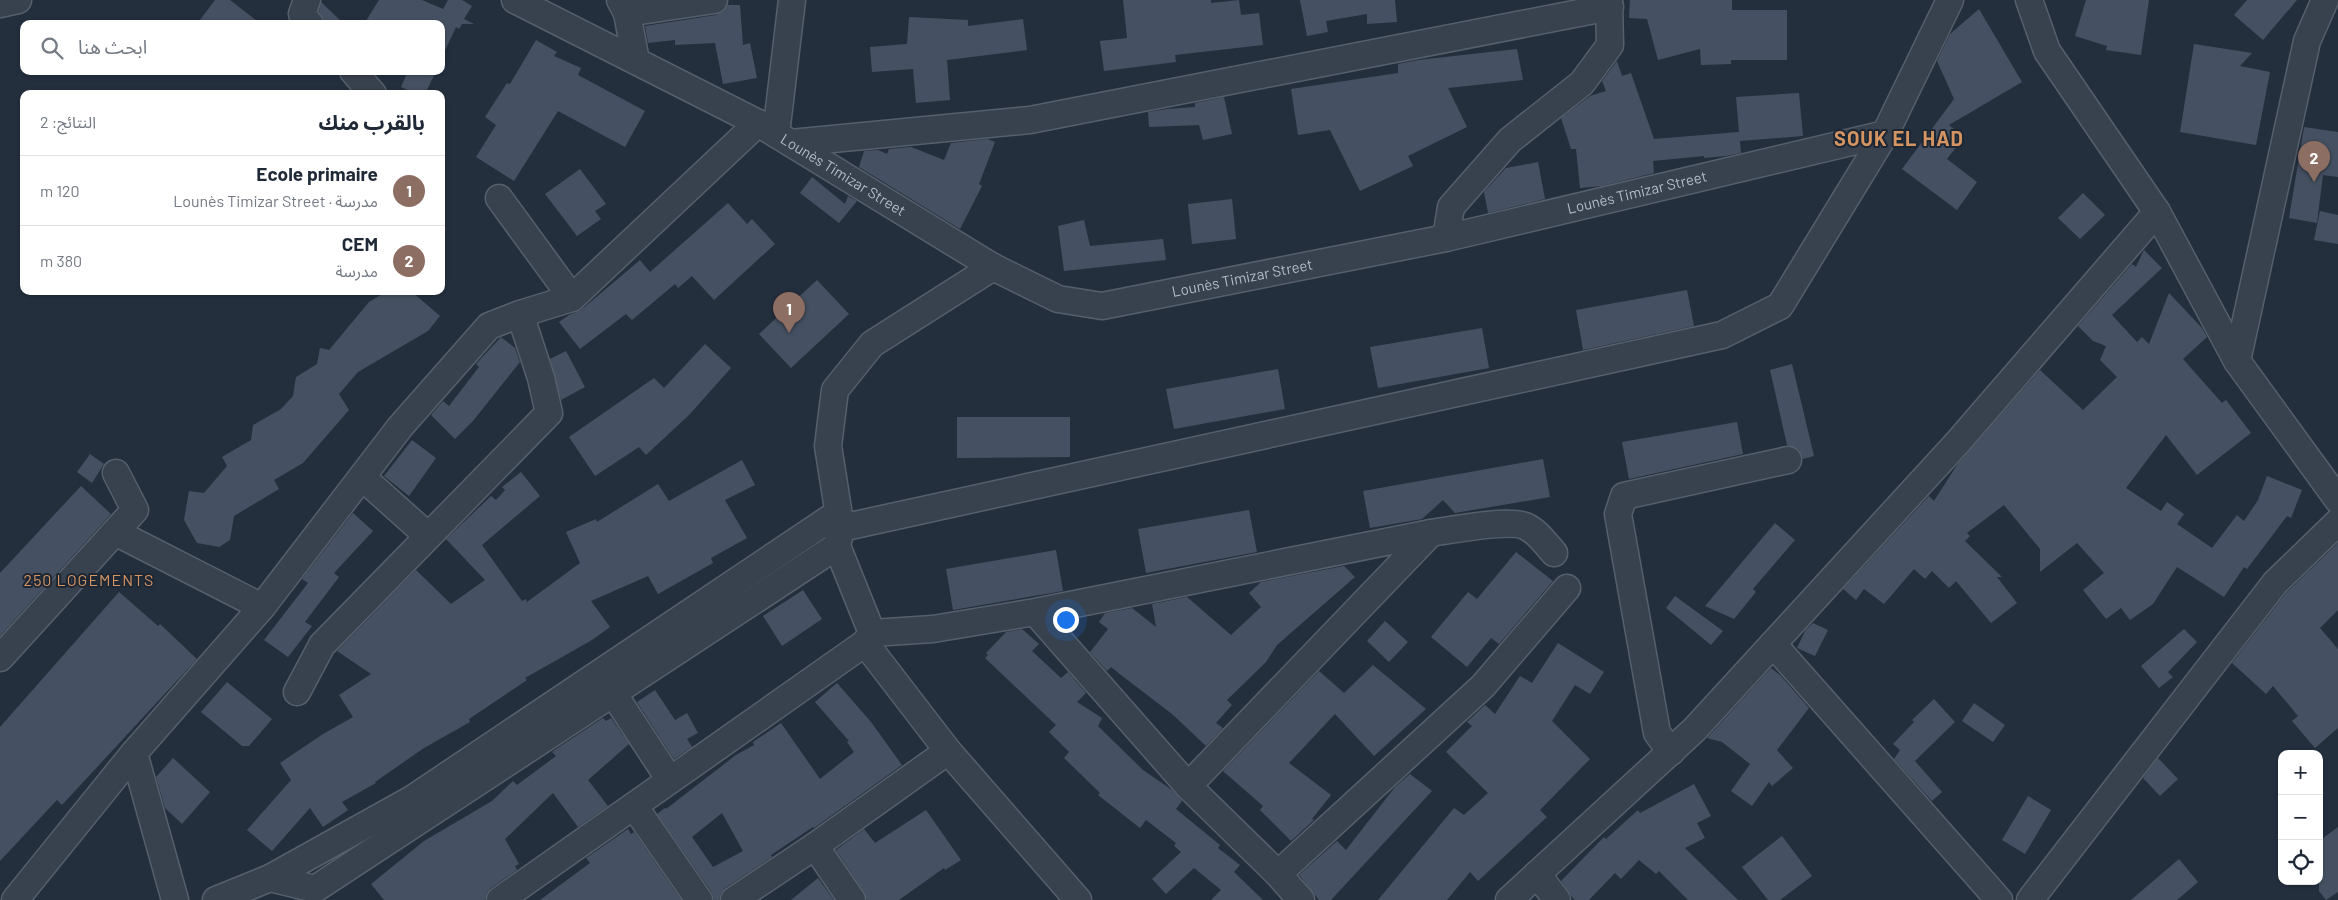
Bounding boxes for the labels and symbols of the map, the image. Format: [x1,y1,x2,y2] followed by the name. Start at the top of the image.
[1834,126,1964,150] district label: SOUK EL HAD
[778,129,909,219] street label: Lounès Timizar Street
[2298,141,2330,182] pin: 2
[1565,167,1709,217] street label: Lounès Timizar Street
[1170,255,1314,300] street label: Lounès Timizar Street
[773,292,805,333] pin: 1
[24,570,154,589] district label: 250 LOGEMENTS
[1053,607,1079,633] your location

